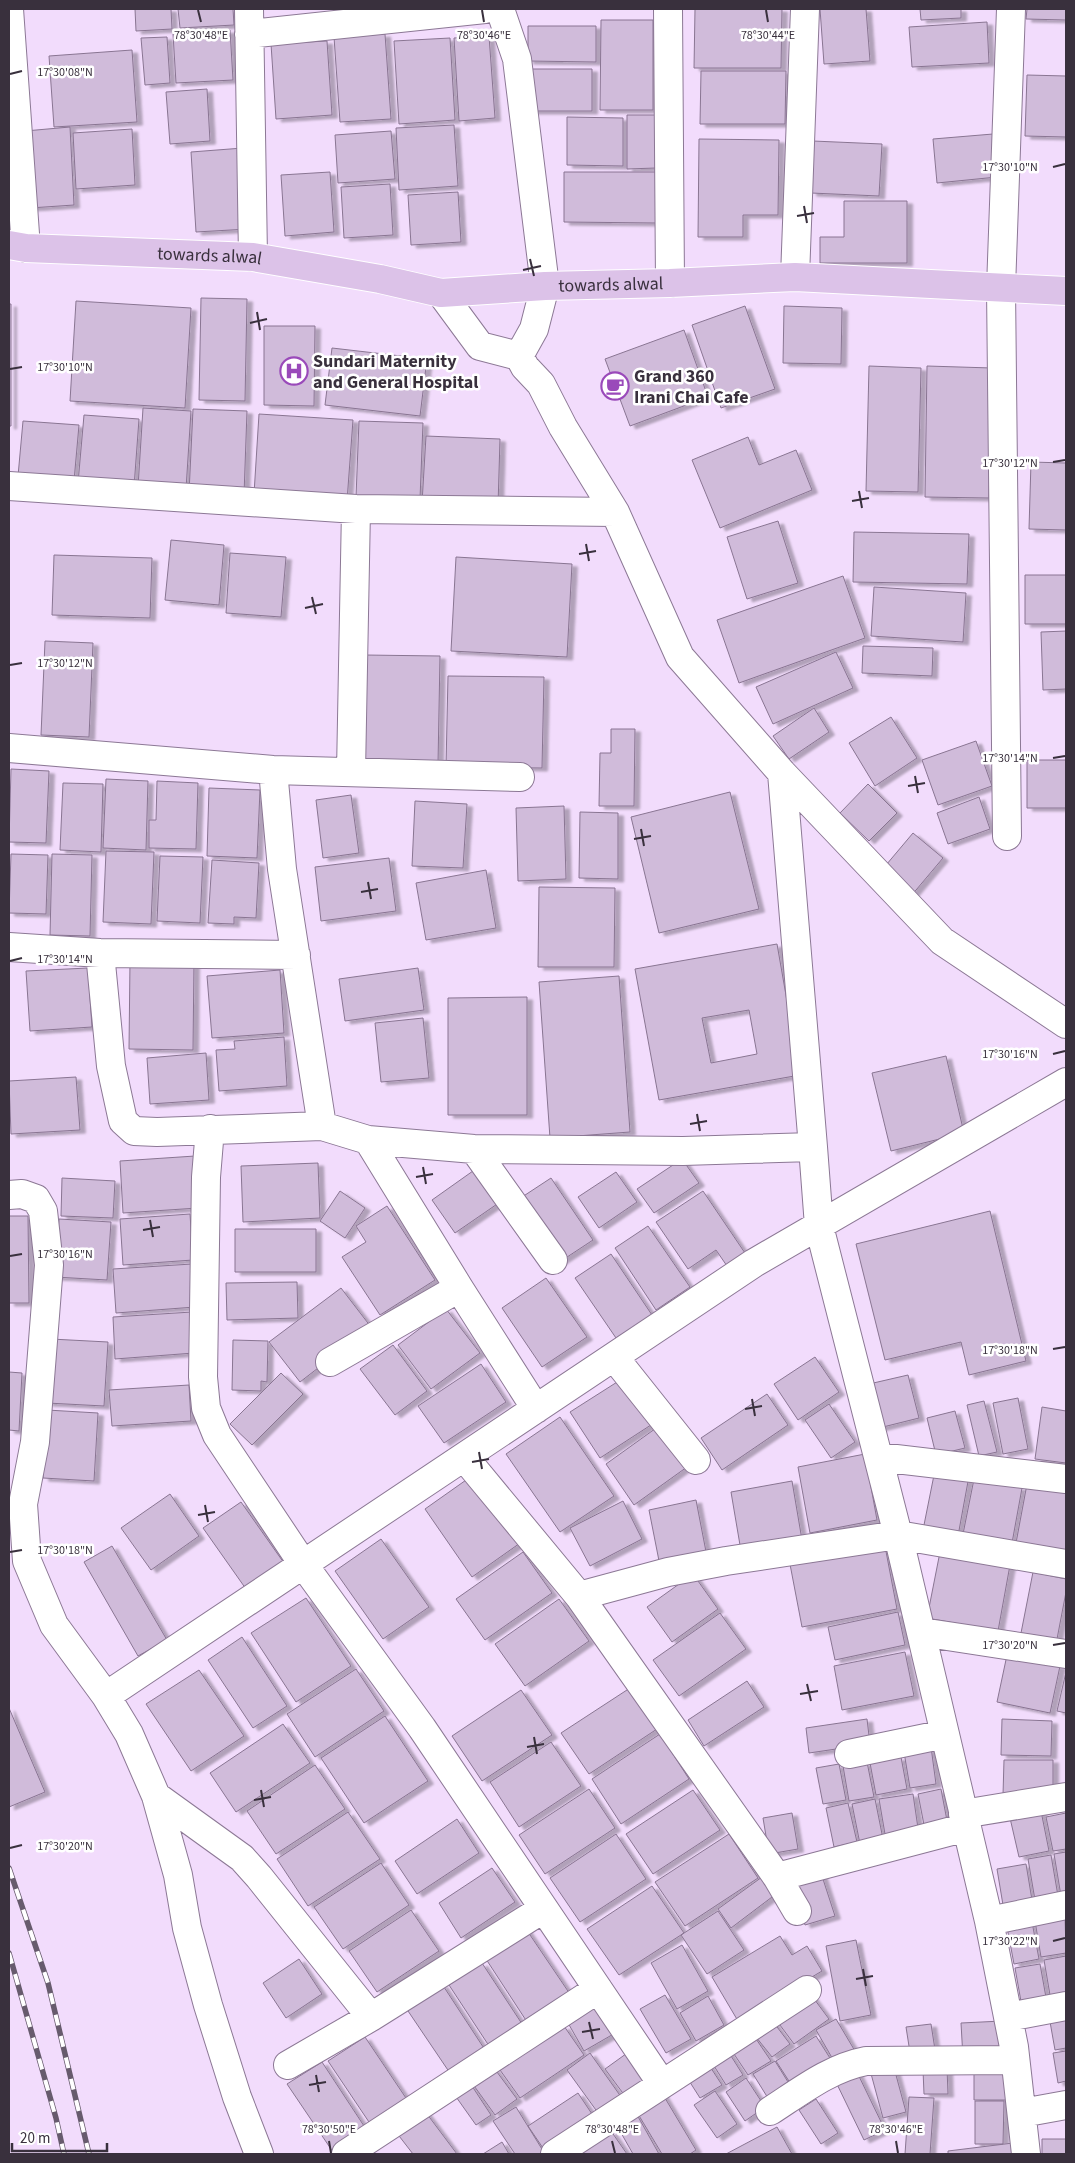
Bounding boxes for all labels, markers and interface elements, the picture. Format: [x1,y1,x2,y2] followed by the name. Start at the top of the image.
[174,27,228,44] text: 78°30'48"E
[457,27,511,44] text: 78°30'46"E
[741,27,795,44] text: 78°30'44"E
[37,64,93,81] text: 17°30'08"N
[982,159,1038,176] text: 17°30'10"N
[157,241,264,271] street label: towards alwal
[558,271,663,299] street label: towards alwal
[313,349,478,395] place label: Sundari Maternity and General Hospital
[279,356,309,386] hospital icon: Sundari Maternity and General Hospital
[37,359,93,376] text: 17°30'10"N
[634,364,748,410] place label: Grand 360 Irani Chai Cafe
[600,371,630,401] cafe icon: Grand 360 Irani Chai Cafe
[982,455,1038,472] text: 17°30'12"N
[37,655,93,672] text: 17°30'12"N
[982,750,1038,767] text: 17°30'14"N
[37,951,93,968] text: 17°30'14"N
[982,1046,1038,1063] text: 17°30'16"N
[37,1246,93,1263] text: 17°30'16"N
[982,1342,1038,1359] text: 17°30'18"N
[37,1542,93,1559] text: 17°30'18"N
[982,1637,1038,1654] text: 17°30'20"N
[37,1838,93,1855] text: 17°30'20"N
[982,1933,1038,1950] text: 17°30'22"N
[12,2120,108,2152] scale bar
[302,2121,356,2138] text: 78°30'50"E
[585,2121,639,2138] text: 78°30'48"E
[869,2121,923,2138] text: 78°30'46"E
[20,2128,50,2149] text: 20 m

